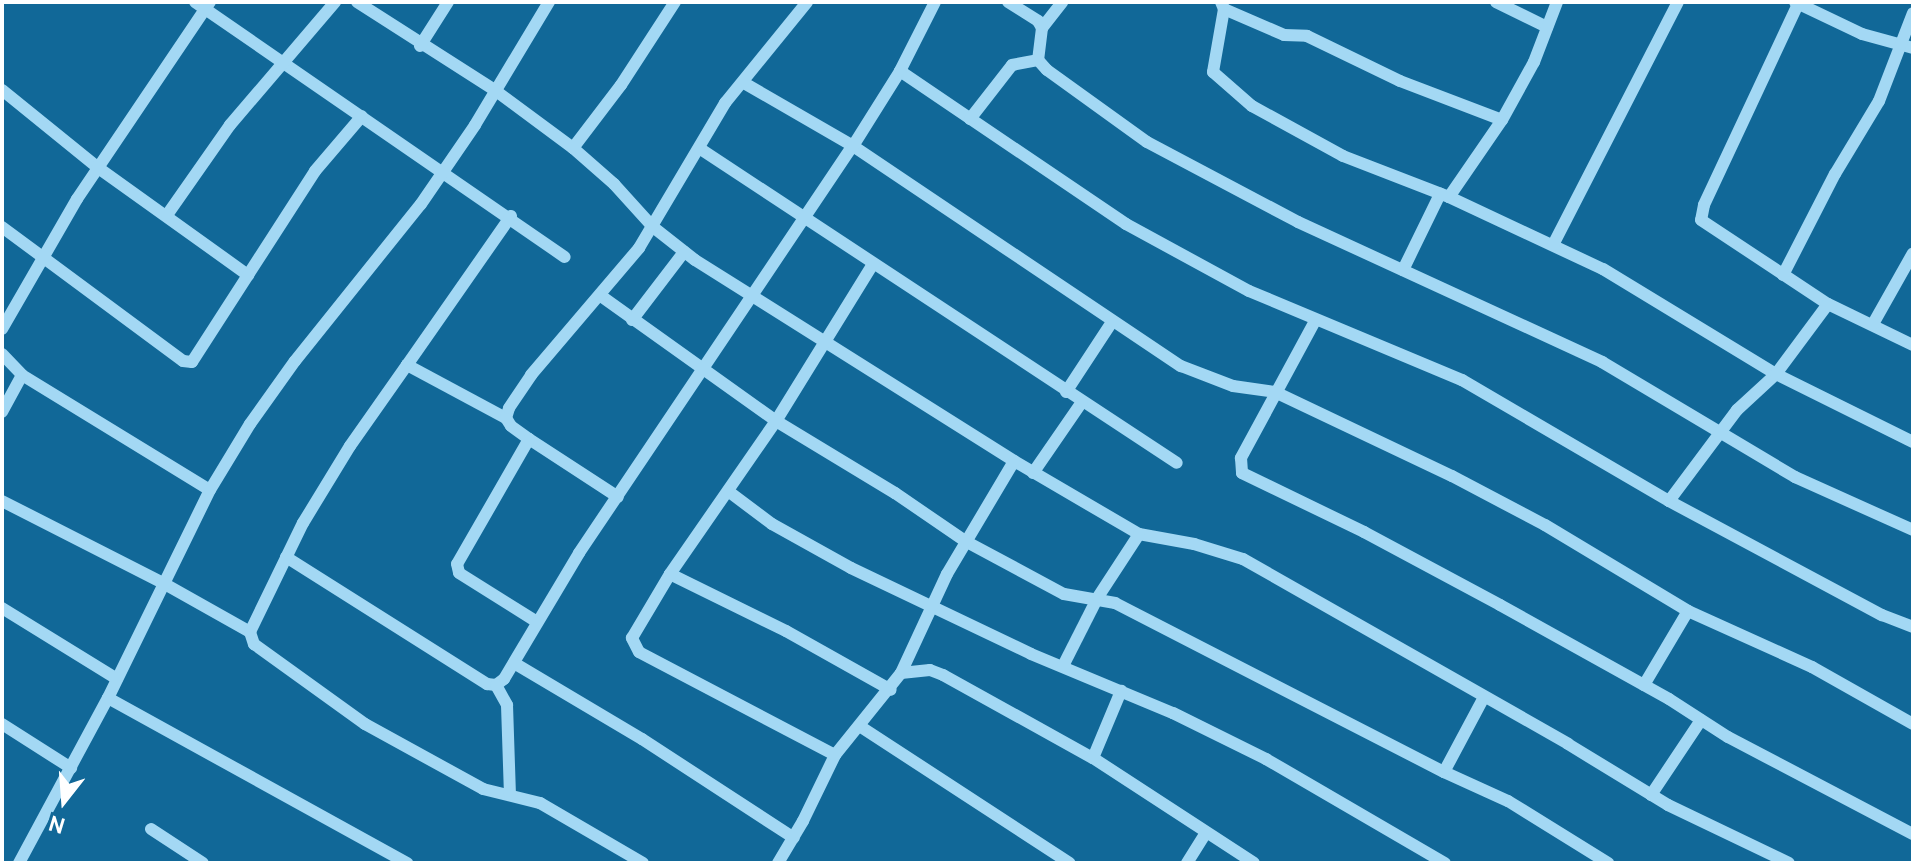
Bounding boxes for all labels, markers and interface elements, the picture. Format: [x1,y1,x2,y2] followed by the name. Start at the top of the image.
[24,761,104,841] north arrow
[45,809,68,840] text: N

